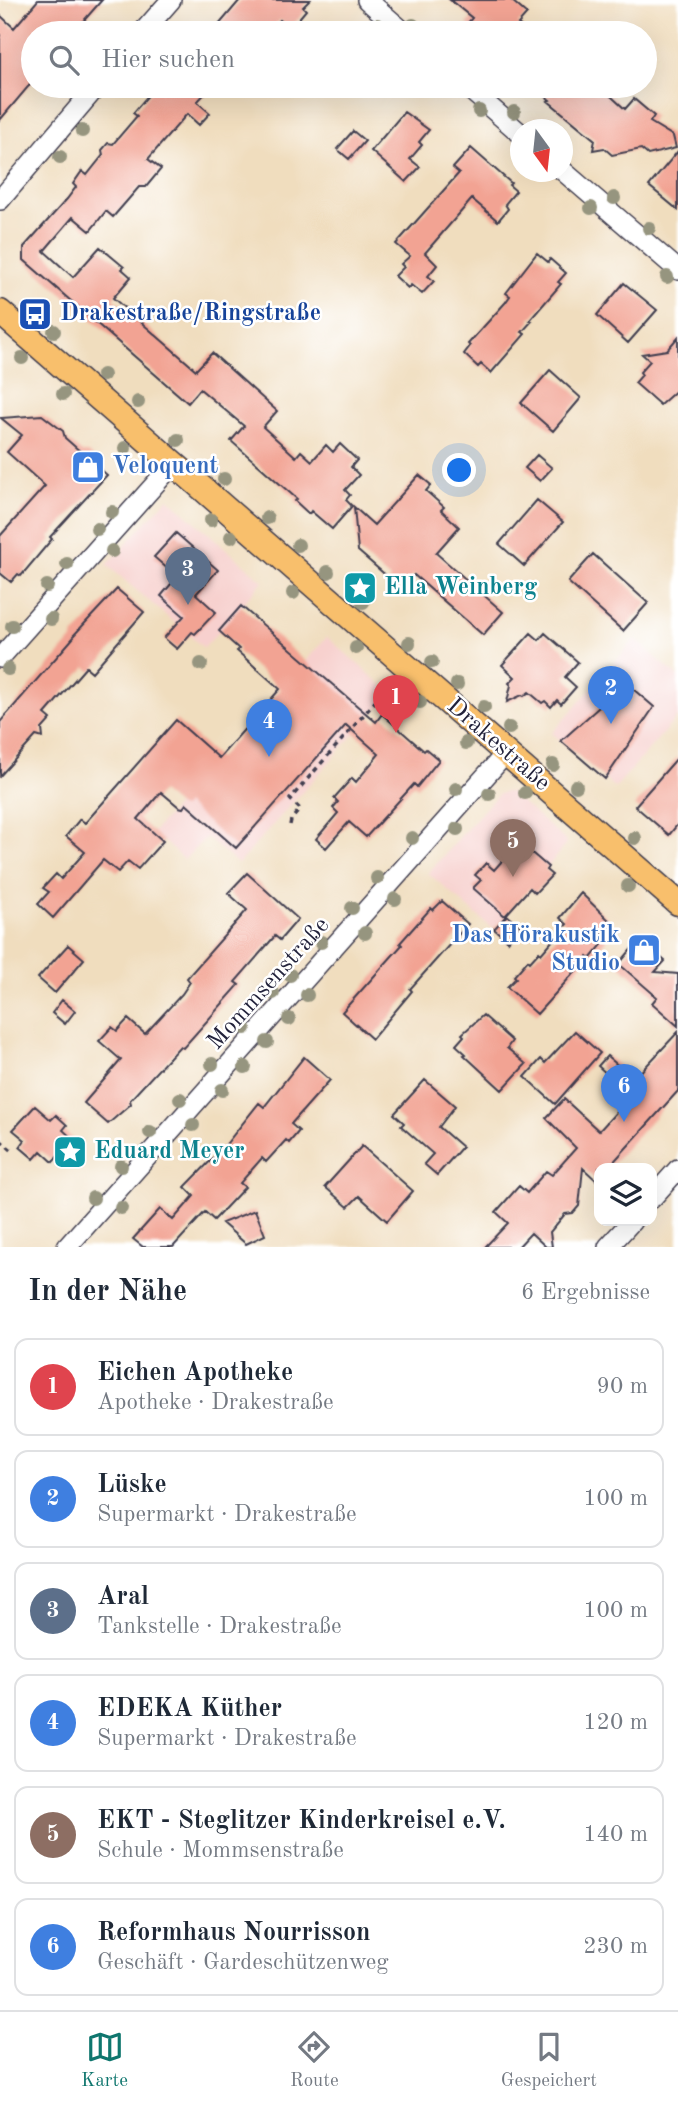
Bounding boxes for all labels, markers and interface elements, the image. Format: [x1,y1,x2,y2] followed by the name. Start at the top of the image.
[21,21,657,98] search box
[45,41,83,79] icon: search
[101,47,235,73] text: Hier suchen
[510,119,573,182] north arrow
[16,295,54,333] bus stop icon: Drakestraße/Ringstraße
[60,302,321,326] place label: Drakestraße/Ringstraße
[69,448,107,486] shop icon: Veloquent
[442,453,476,487] your location
[112,455,218,479] place label: Veloquent
[165,547,211,605] pin: 3
[341,569,379,607] place icon: Ella Weinberg
[384,576,538,600] place label: Ella Weinberg
[588,666,634,724] pin: 2
[373,675,419,733] pin: 1
[442,694,554,796] street label: Drakestraße
[246,699,292,757] pin: 4
[490,819,536,877] pin: 5
[204,913,334,1055] street label: Mommsenstraße
[451,924,620,976] place label: Das Hörakustik Studio
[625,931,663,969] shop icon: Das Hörakustik Studio
[601,1064,647,1122] pin: 6
[51,1133,89,1171] place icon: Eduard Meyer
[94,1140,245,1164] place label: Eduard Meyer
[594,1163,657,1226] map controls
[594,1163,657,1226] button: layers
[28,1277,187,1307] text: In der Nähe
[521,1281,650,1304] text: 6 Ergebnisse
[97,1360,293,1386] text: Eichen Apotheke
[46,1375,60,1398] text: 1
[597,1375,648,1398] text: 90 m
[97,1391,334,1414] text: Apotheke · Drakestraße
[97,1472,167,1498] text: Lüske
[46,1487,60,1510] text: 2
[583,1487,648,1510] text: 100 m
[97,1503,357,1526] text: Supermarkt · Drakestraße
[97,1584,149,1610] text: Aral
[46,1599,60,1622] text: 3
[583,1599,648,1622] text: 100 m
[97,1615,342,1638] text: Tankstelle · Drakestraße
[97,1696,282,1722] text: EDEKA Küther
[46,1711,60,1734] text: 4
[583,1711,648,1734] text: 120 m
[97,1727,357,1750] text: Supermarkt · Drakestraße
[97,1808,506,1834] text: EKT - Steglitzer Kinderkreisel e.V.
[46,1823,60,1846] text: 5
[583,1823,648,1846] text: 140 m
[97,1839,344,1862] text: Schule · Mommsenstraße
[97,1920,371,1946] text: Reformhaus Nourrisson
[46,1935,60,1958] text: 6
[583,1935,648,1958] text: 230 m
[97,1951,389,1974] text: Geschäft · Gardeschützenweg
[81,2028,128,2093] tab: Karte
[290,2028,339,2093] tab: Route
[501,2028,597,2093] tab: Gespeichert

